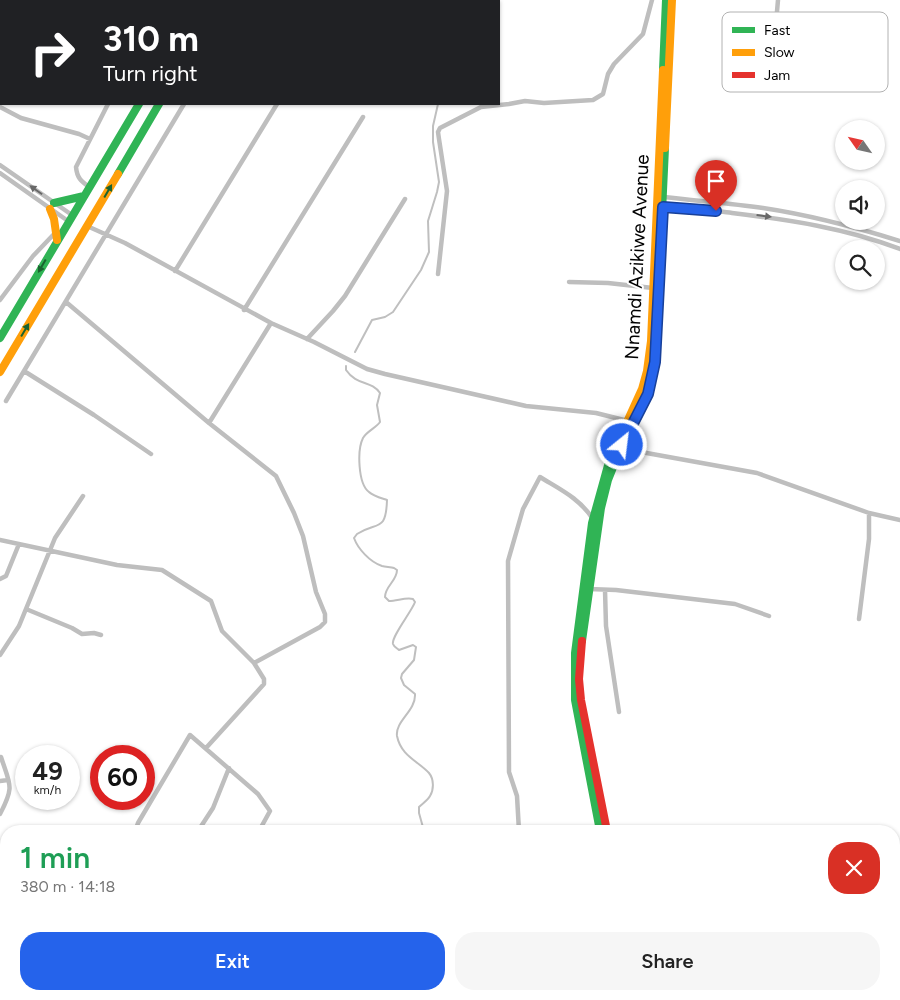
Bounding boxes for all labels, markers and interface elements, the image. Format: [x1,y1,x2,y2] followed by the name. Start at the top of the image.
[722,12,888,92] legend
[103,18,199,60] text: 310 m
[20,20,85,85] icon: right
[764,22,790,39] text: Fast
[764,44,795,61] text: Slow
[103,60,198,87] text: Turn right
[764,67,790,84] text: Jam
[835,120,885,170] north arrow
[835,120,885,290] map controls
[620,154,654,360] street label: Nnamdi Azikiwe Avenue
[695,160,737,211] pin
[702,167,730,195] icon: arrive
[835,180,885,230] button: sound
[104,183,112,198] one-way arrow
[29,185,42,195] one-way arrow
[756,213,772,221] one-way arrow
[835,240,885,290] button: search
[38,259,47,272] one-way arrow
[20,324,29,337] one-way arrow
[595,418,647,470] position arrow
[90,745,155,810] speed limit sign: 60
[32,756,63,786] text: 49
[34,783,61,797] text: km/h
[20,839,90,876] text: 1 min
[828,842,880,894] button: close
[20,877,115,896] text: 380 m · 14:18
[20,932,445,990] button: Exit
[455,932,880,990] button: Share

